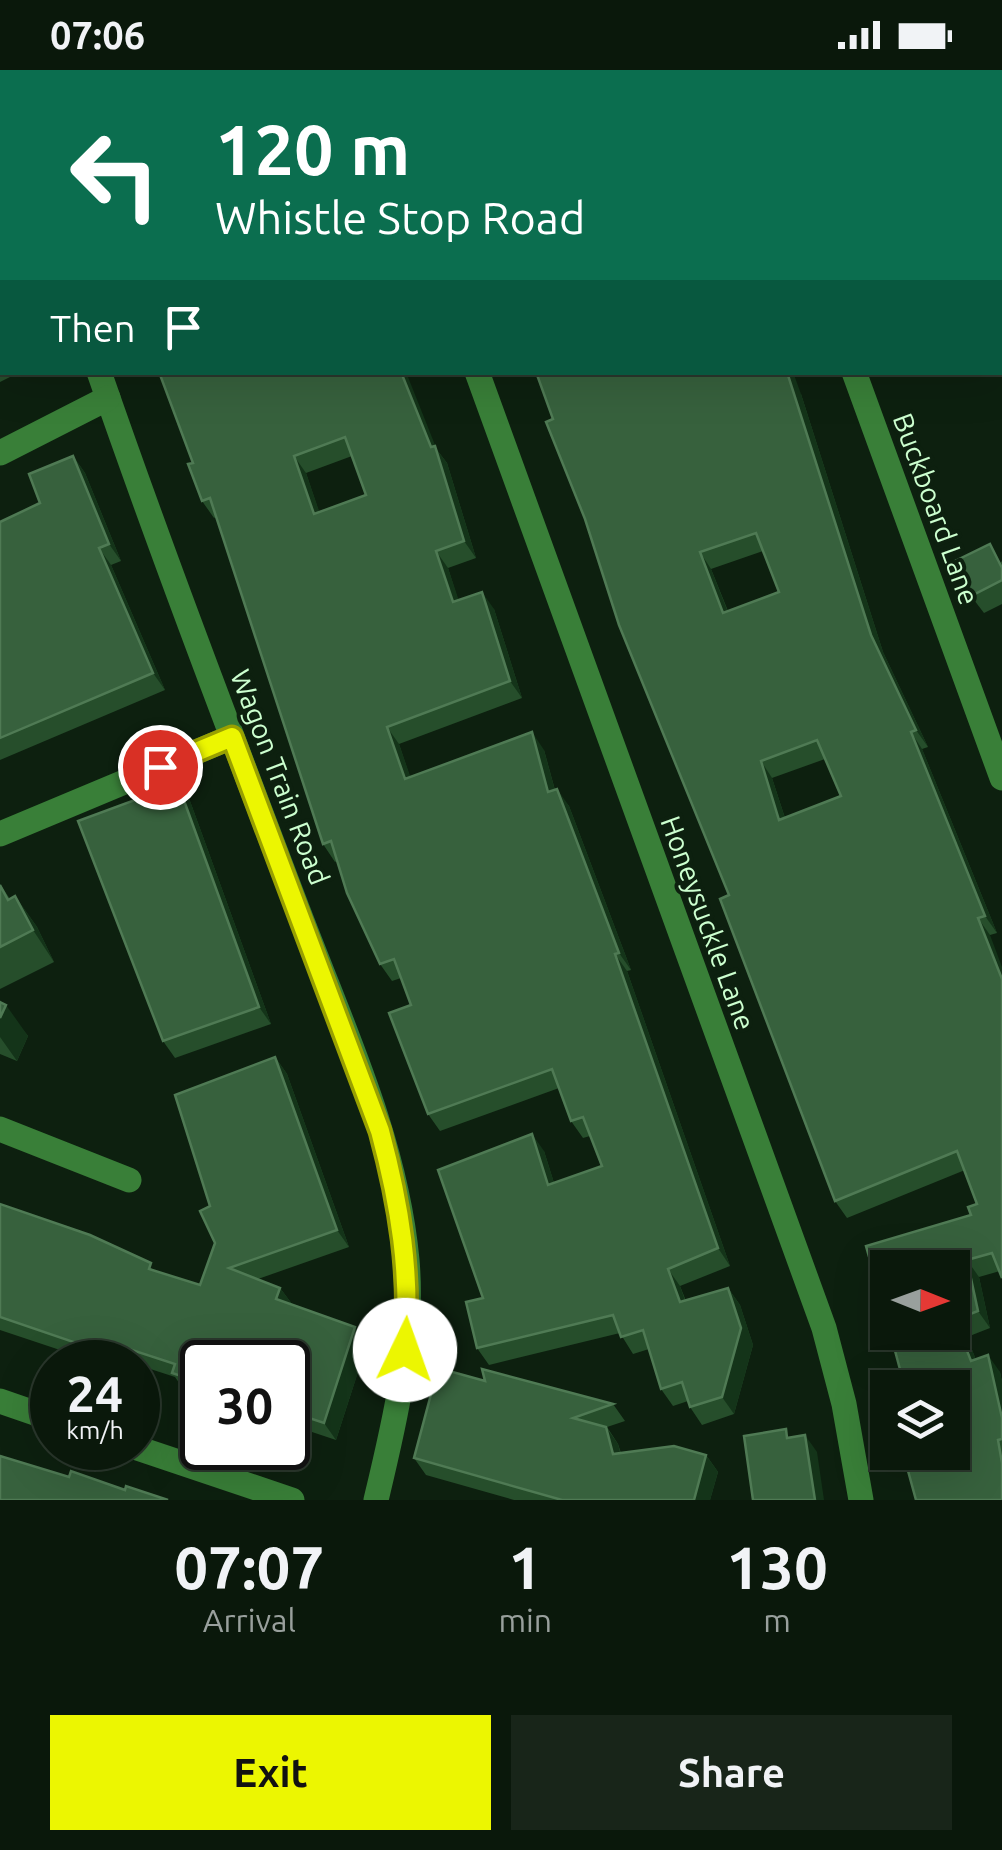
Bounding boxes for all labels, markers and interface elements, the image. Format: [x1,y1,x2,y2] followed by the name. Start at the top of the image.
[50,14,145,56] text: 07:06
[50,110,180,240] icon: left
[215,110,410,188] text: 120 m
[215,192,585,243] text: Whistle Stop Road
[156,300,211,355] icon: arrive
[50,307,136,349] text: Then
[887,409,986,609] street label: Buckboard Lane
[225,665,336,889] street label: Wagon Train Road
[118,725,203,810] pin
[133,740,188,795] icon: arrive
[655,812,762,1034] street label: Honeysuckle Lane
[870,1250,970,1350] north arrow
[870,1250,970,1470] map controls
[353,1298,457,1402] position arrow
[180,1340,310,1470] speed limit sign: 30
[67,1365,123,1421] text: 24
[870,1370,970,1470] button: layers
[66,1416,124,1444] text: km/h
[174,1533,324,1600] text: 07:07
[508,1533,542,1600] text: 1
[726,1533,828,1600] text: 130
[203,1602,296,1638] text: Arrival
[498,1602,552,1638] text: min
[763,1602,791,1638] text: m
[50,1715,491,1830] button: Exit
[511,1715,952,1830] button: Share

